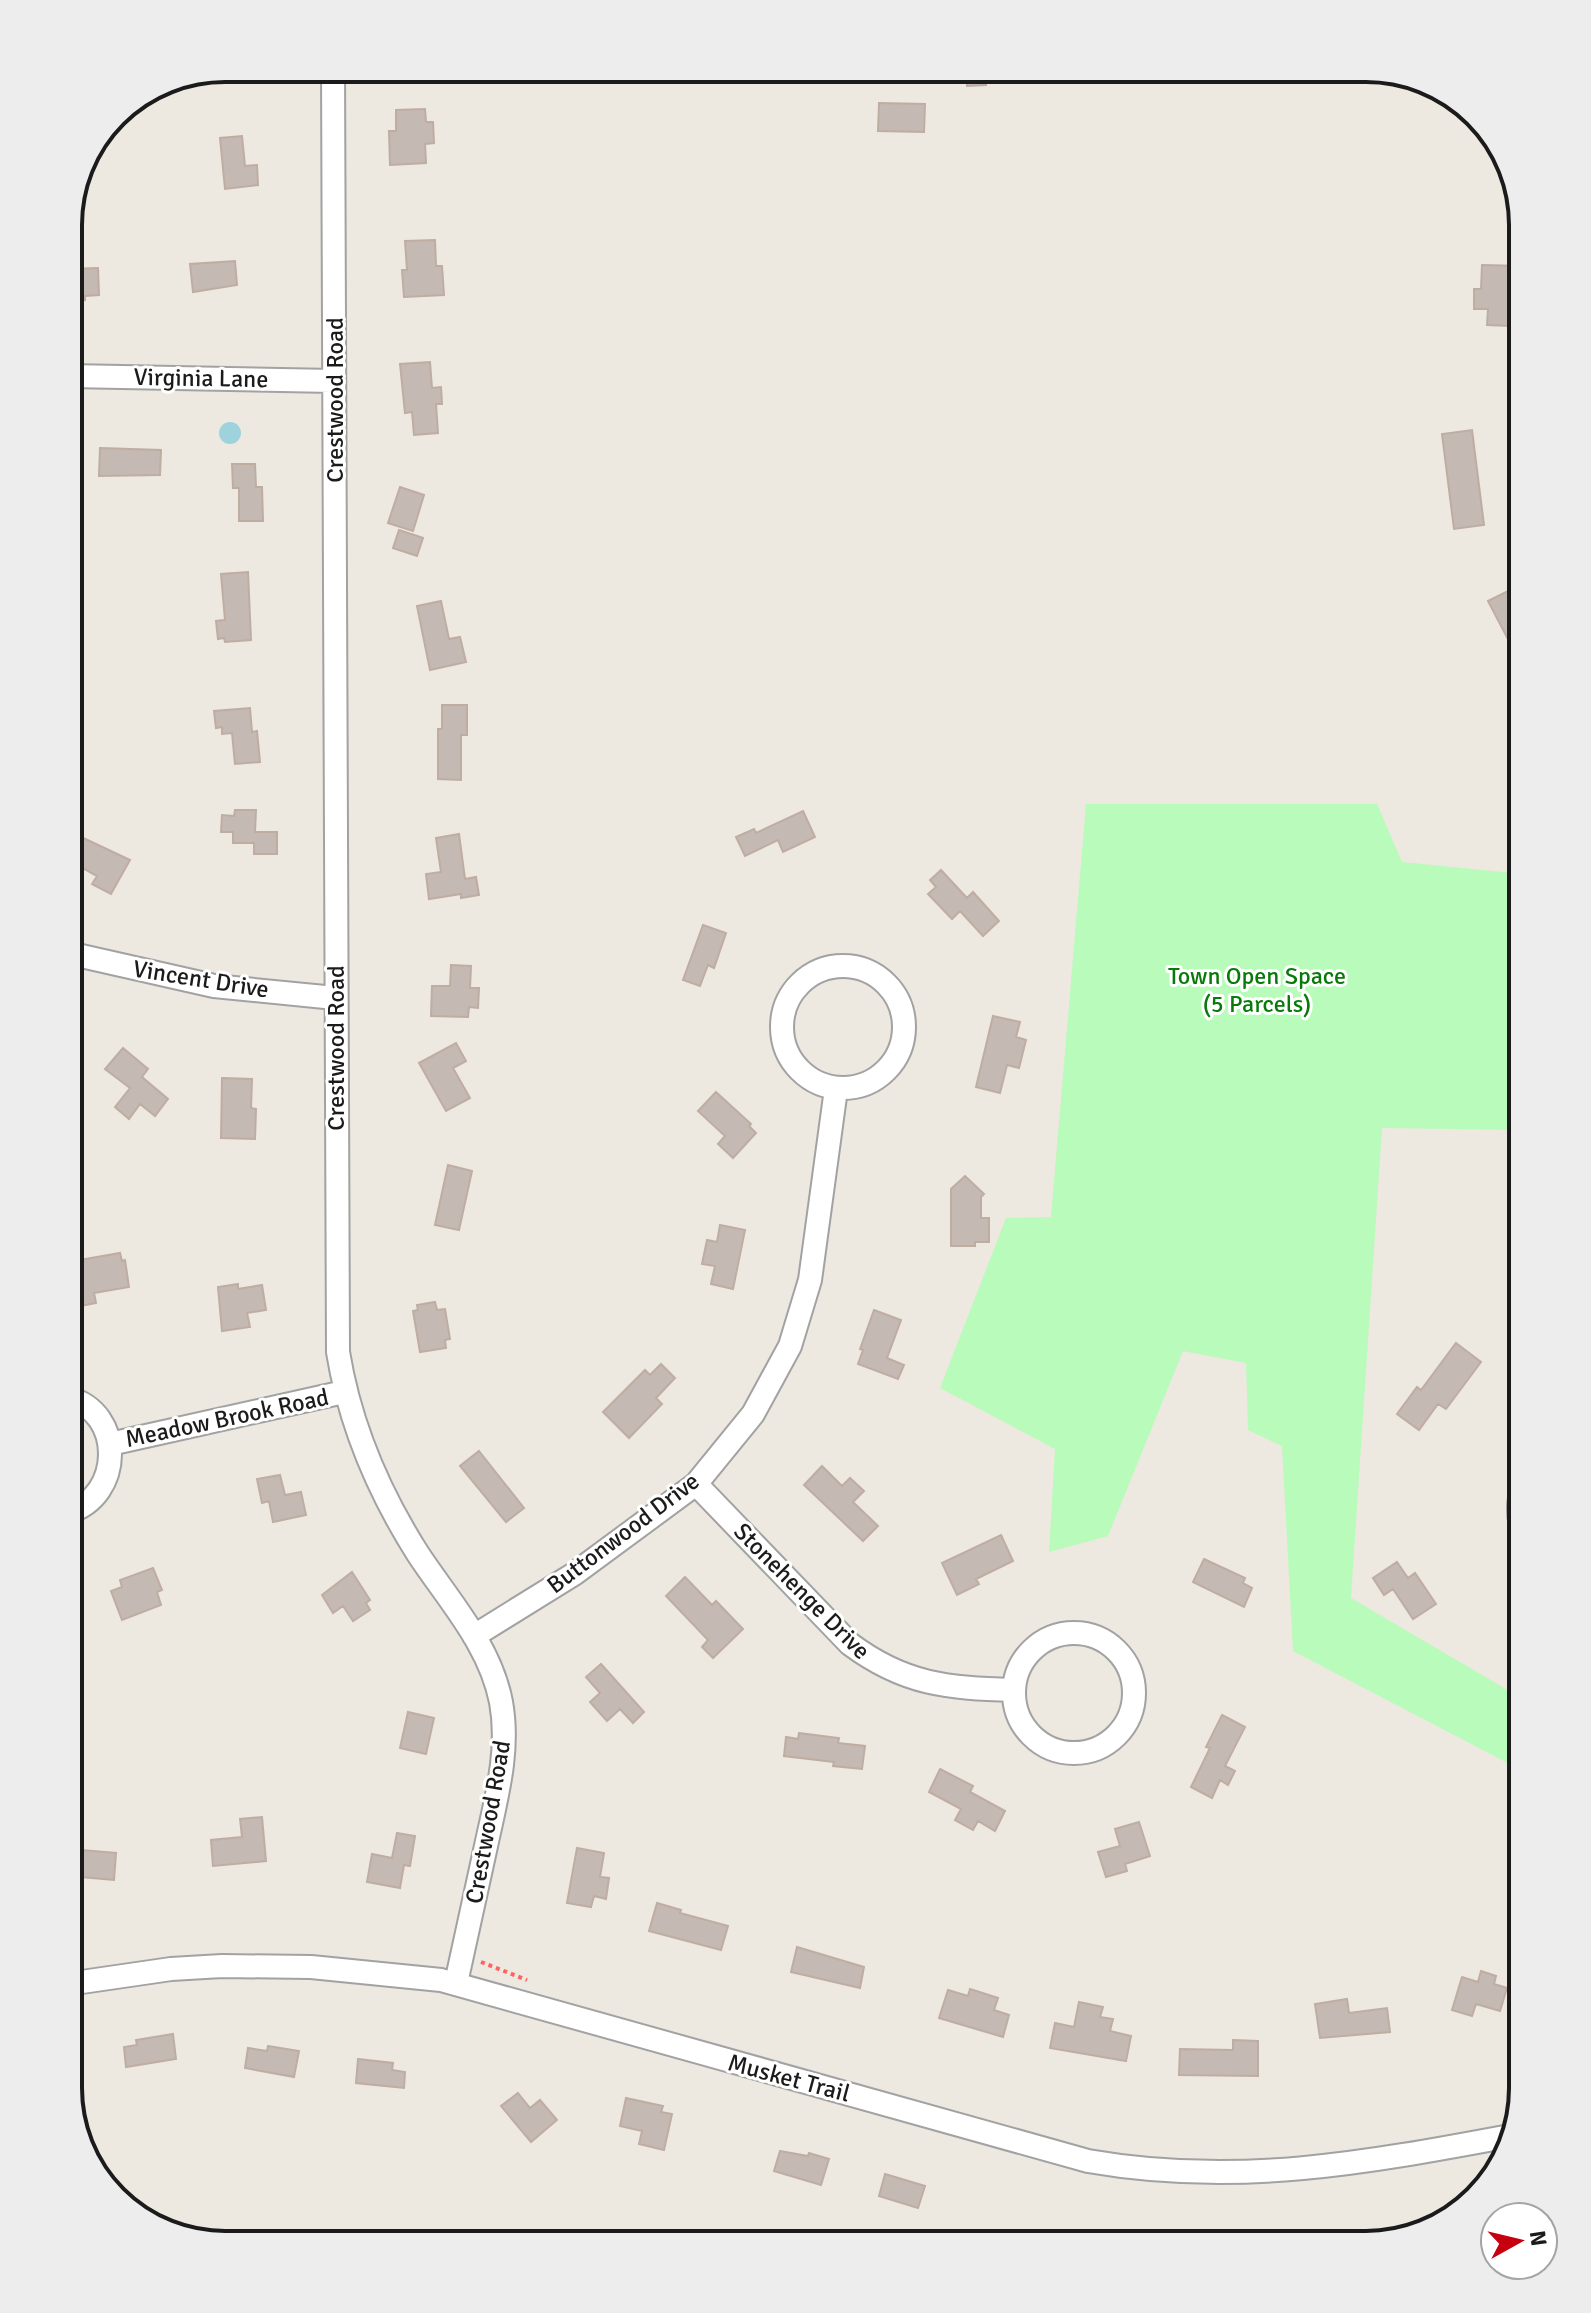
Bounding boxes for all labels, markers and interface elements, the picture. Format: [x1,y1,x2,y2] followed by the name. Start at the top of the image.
[320,317,350,483] street label: Crestwood Road
[133,362,269,394] street label: Virginia Lane
[131,953,271,1005] street label: Vincent Drive
[1168,961,1346,1019] park label: Town Open Space (5 Parcels)
[321,965,351,1131] street label: Crestwood Road
[123,1382,331,1454] street label: Meadow Brook Road
[541,1466,705,1600] street label: Buttonwood Drive
[727,1516,877,1666] street label: Stonehenge Drive
[459,1738,517,1906] street label: Crestwood Road
[725,2047,853,2109] street label: Musket Trail
[1479,2201,1559,2281] north arrow
[1524,2229,1553,2248] text: N

